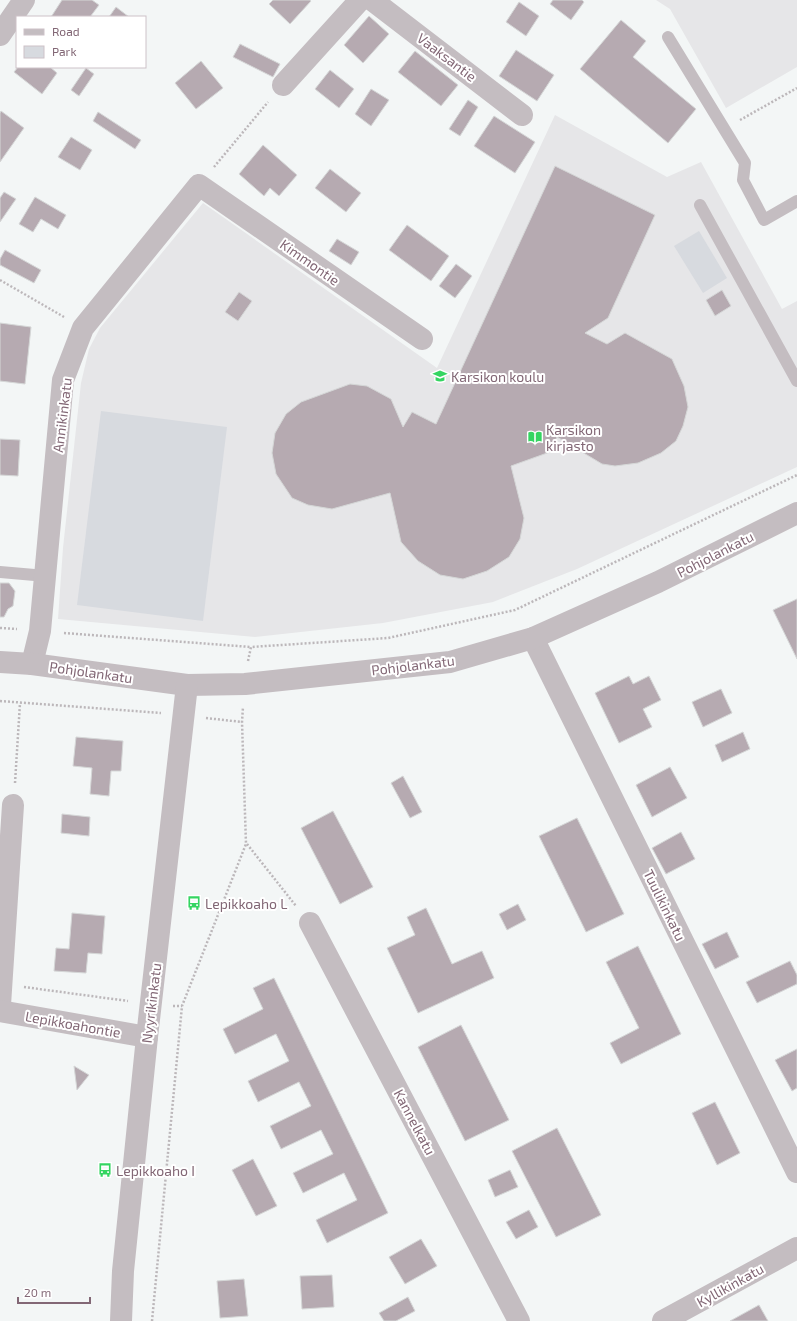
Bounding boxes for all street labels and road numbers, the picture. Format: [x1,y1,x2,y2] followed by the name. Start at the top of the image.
[414,29,480,85] street label: Vaaksantie
[277,235,343,289] street label: Kimmontie
[49,377,75,453] street label: Annikinkatu
[674,527,756,581] street label: Pohjolankatu
[370,651,456,679] street label: Pohjolankatu
[48,658,134,686] street label: Pohjolankatu
[640,867,690,943] street label: Tuulikinkatu
[138,962,164,1044] street label: Nyyrikinkatu
[24,1007,122,1041] street label: Lepikkoahontie
[391,1086,439,1158] street label: Kannelkatu
[694,1260,766,1310] street label: Kyllikinkatu

